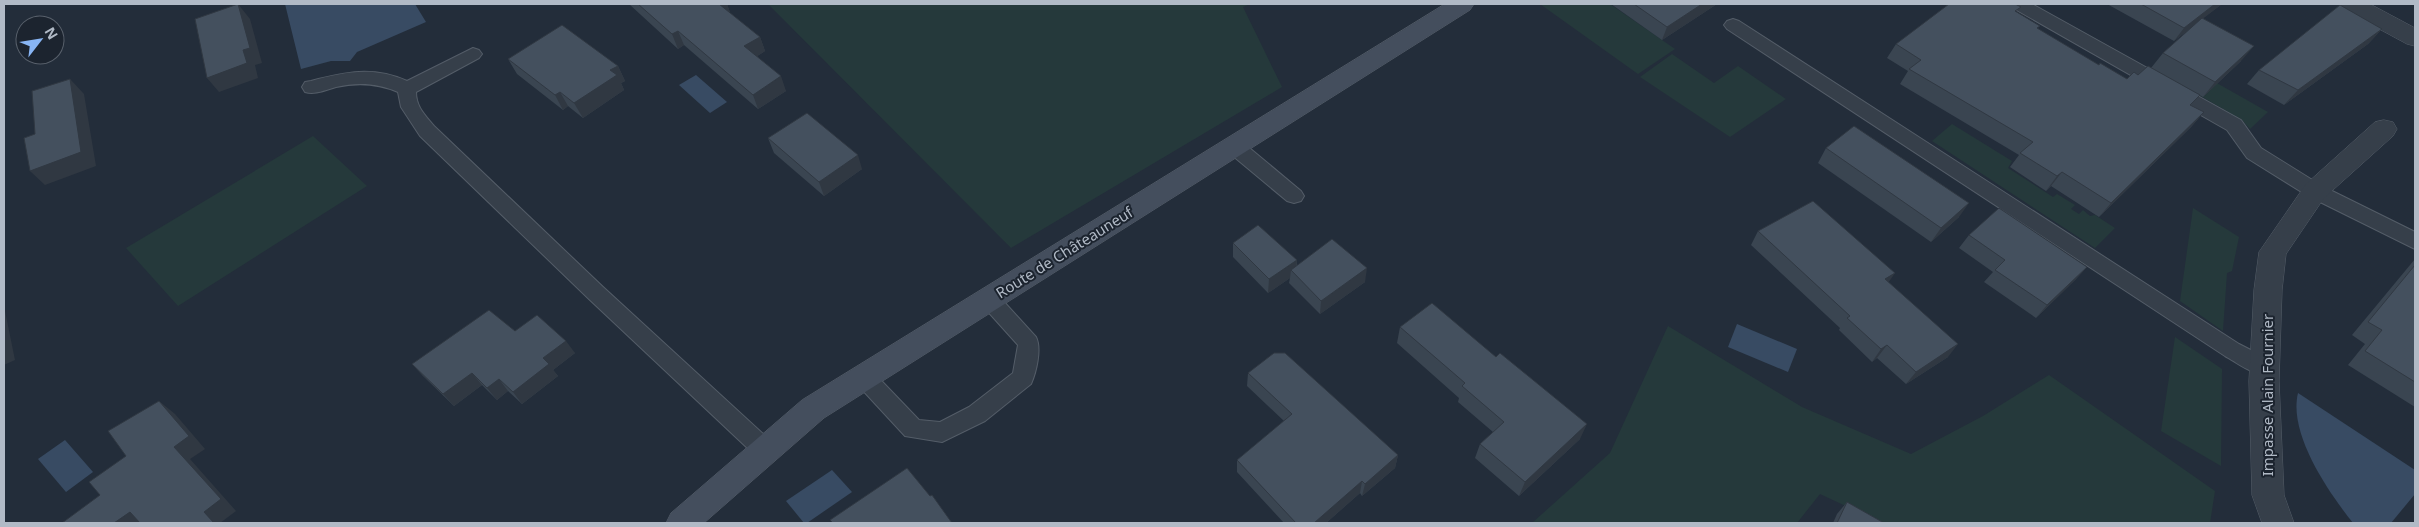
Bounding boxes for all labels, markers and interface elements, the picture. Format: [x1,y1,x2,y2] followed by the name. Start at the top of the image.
[15,15,65,65] north arrow
[40,23,63,43] text: N
[992,201,1137,302] street label: Route de Châteauneuf
[2257,314,2277,476] street label: Impasse Alain Fournier

